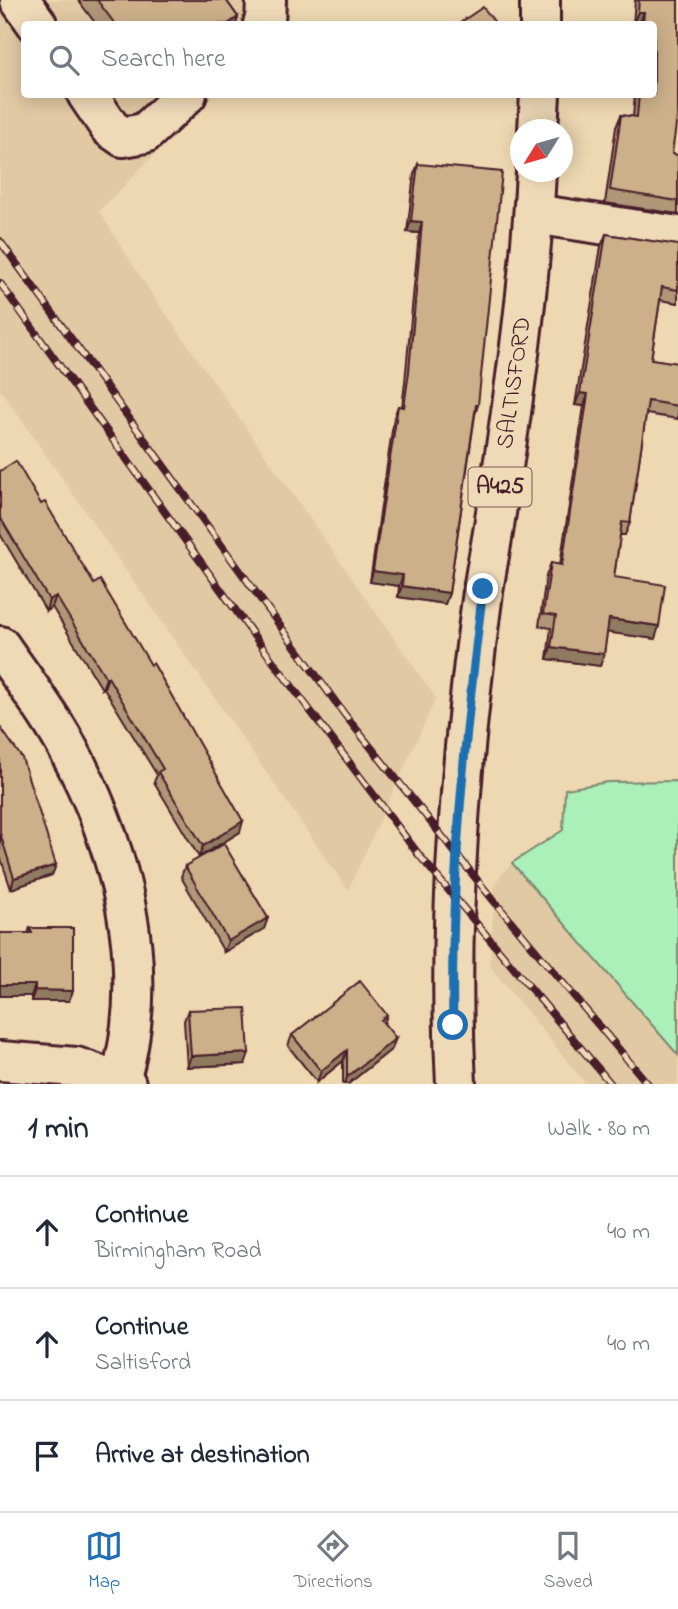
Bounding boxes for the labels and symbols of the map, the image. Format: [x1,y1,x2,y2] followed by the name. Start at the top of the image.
[510,119,573,182] north arrow
[488,315,542,451] street label: SALTISFORD
[468,467,532,506] road number: A425
[467,573,498,604] route end
[437,1009,468,1040] route start

